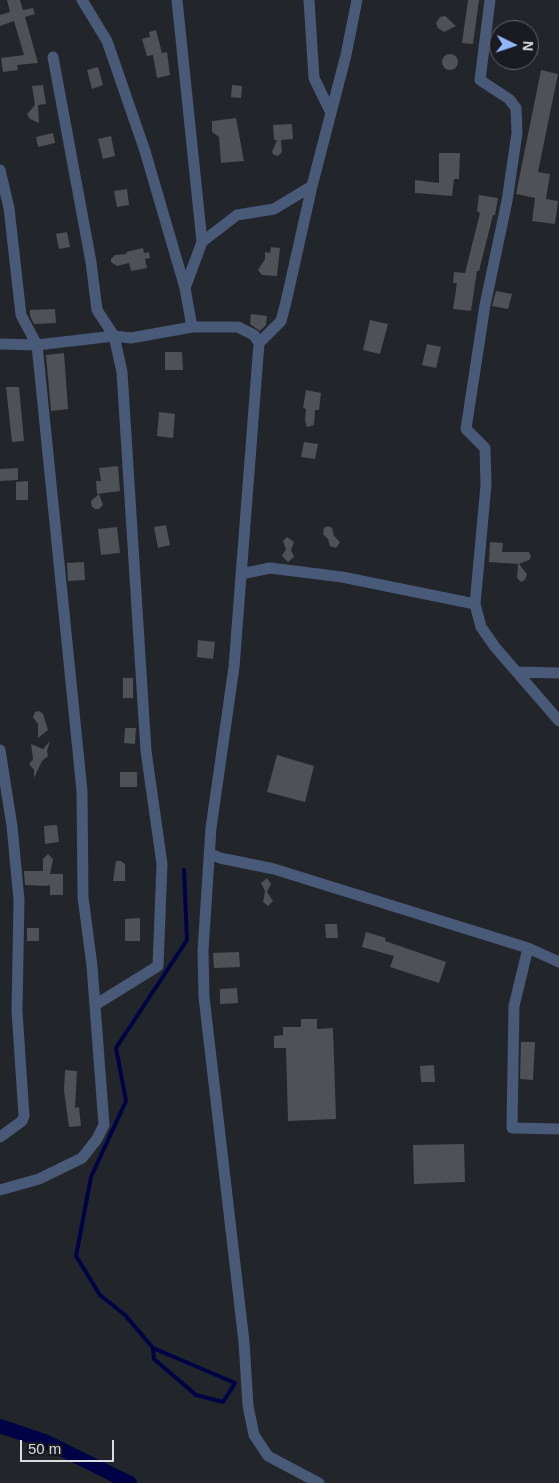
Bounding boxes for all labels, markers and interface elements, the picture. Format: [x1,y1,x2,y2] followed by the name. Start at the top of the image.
[489,20,539,70] north arrow
[520,40,536,52] text: N
[22,1430,116,1462] scale bar
[28,1440,61,1457] text: 50 m

